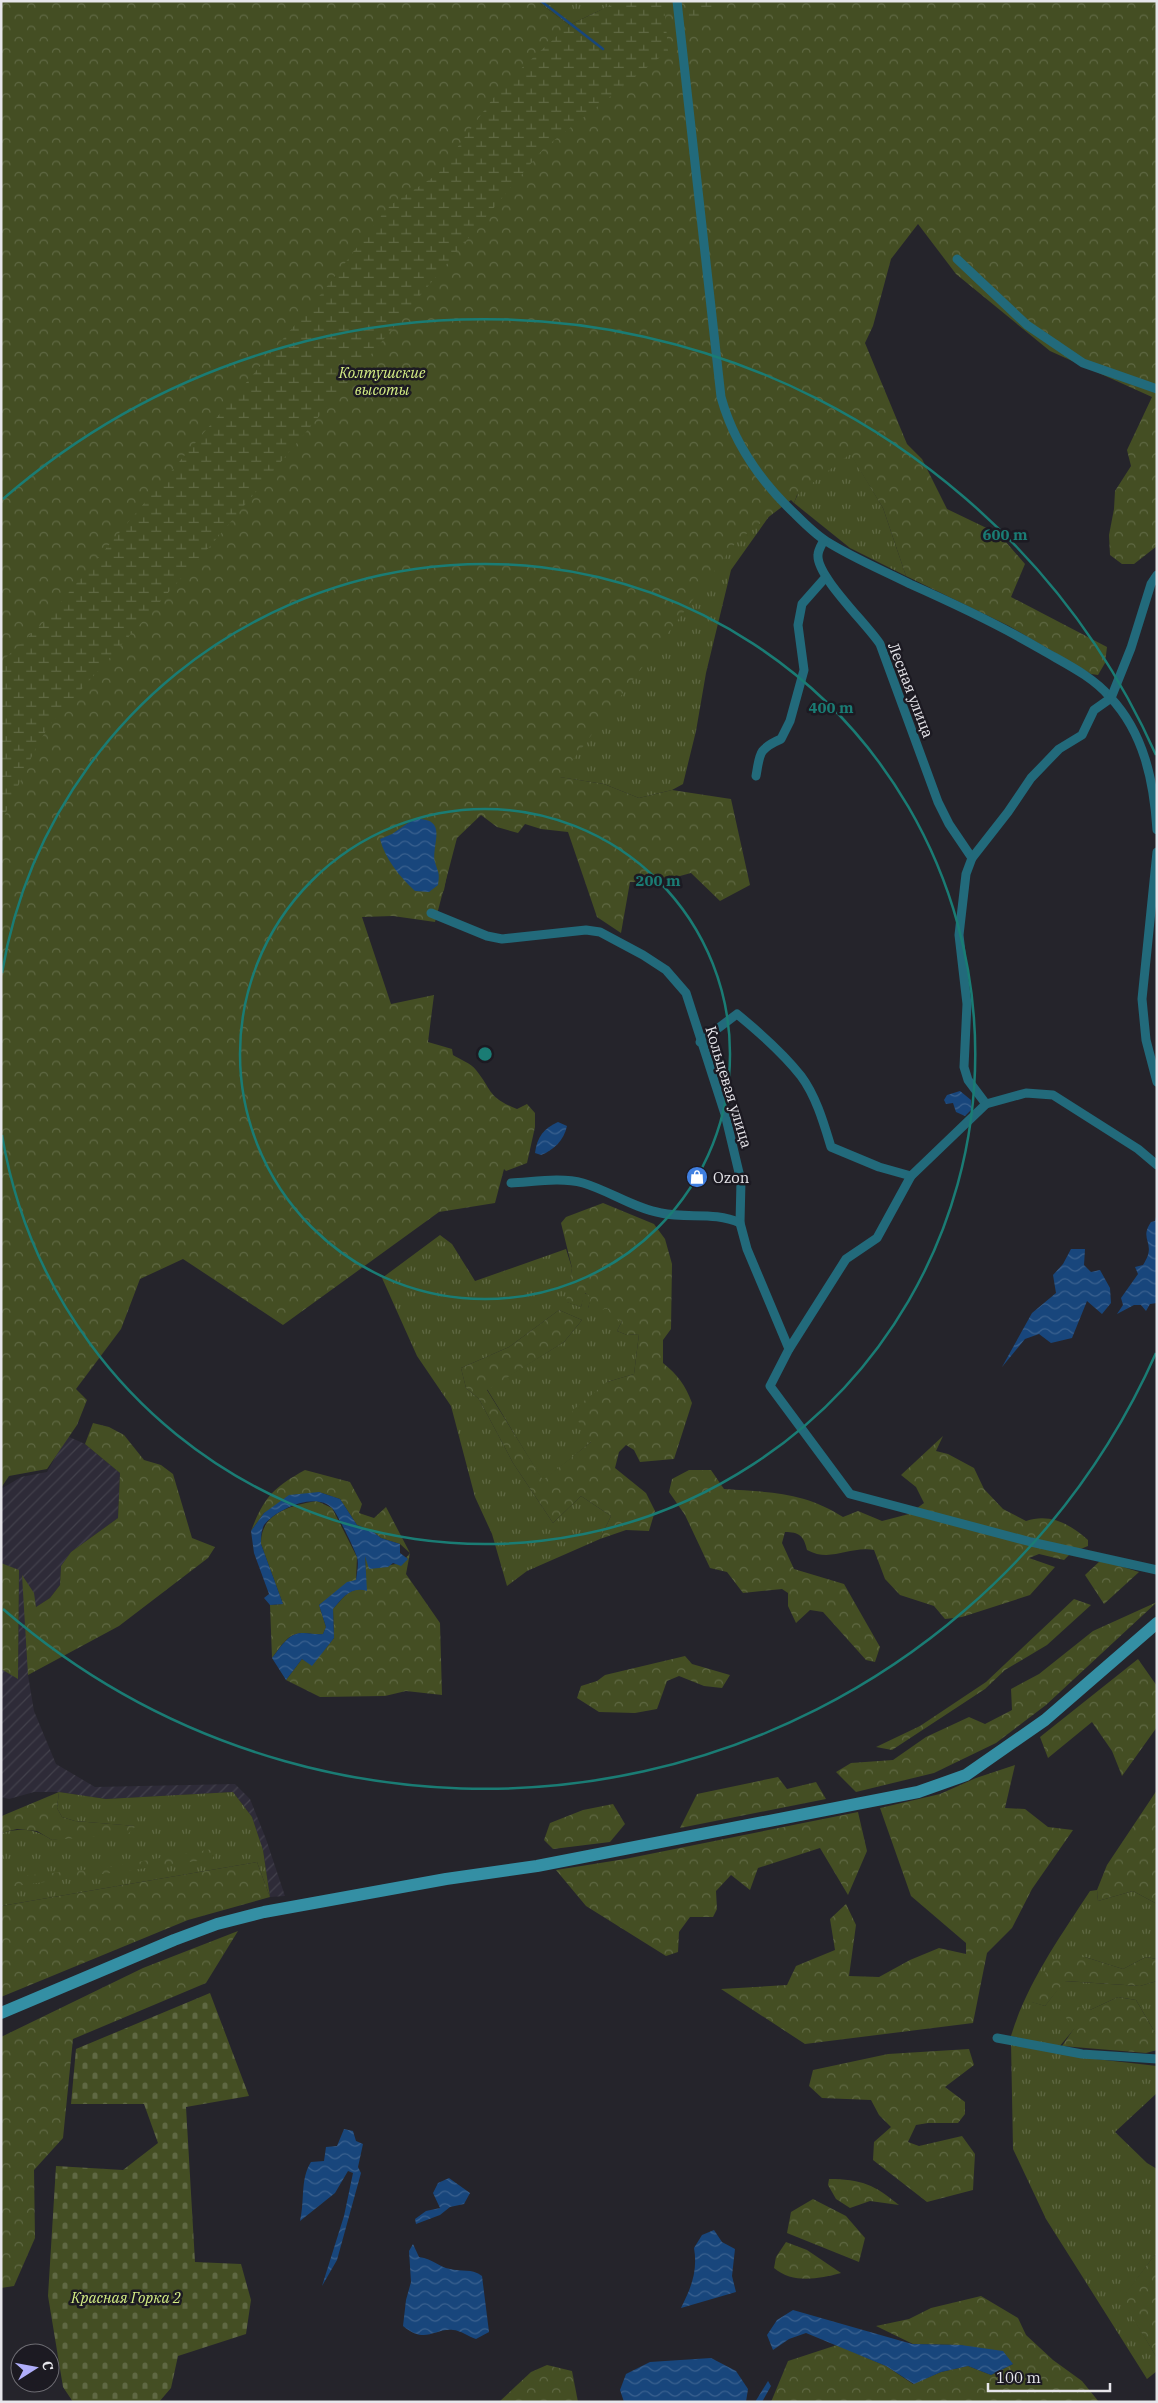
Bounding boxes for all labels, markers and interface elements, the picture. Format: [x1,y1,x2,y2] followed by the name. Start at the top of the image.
[338,363,426,399] park label: Колтушские высоты
[982,525,1028,544] text: 600 m
[884,640,938,740] street label: Лесная улица
[808,698,854,717] text: 400 m
[635,871,681,890] text: 200 m
[701,1024,757,1150] street label: Кольцевая улица
[476,1045,494,1063] centre of rings
[685,1165,709,1189] shop icon: Ozon
[713,1168,750,1187] place label: Ozon
[70,2288,181,2307] park label: Красная Горка 2
[10,2343,60,2393] north arrow
[38,2359,57,2372] text: С
[988,2360,1110,2392] scale bar
[996,2368,1041,2387] text: 100 m

